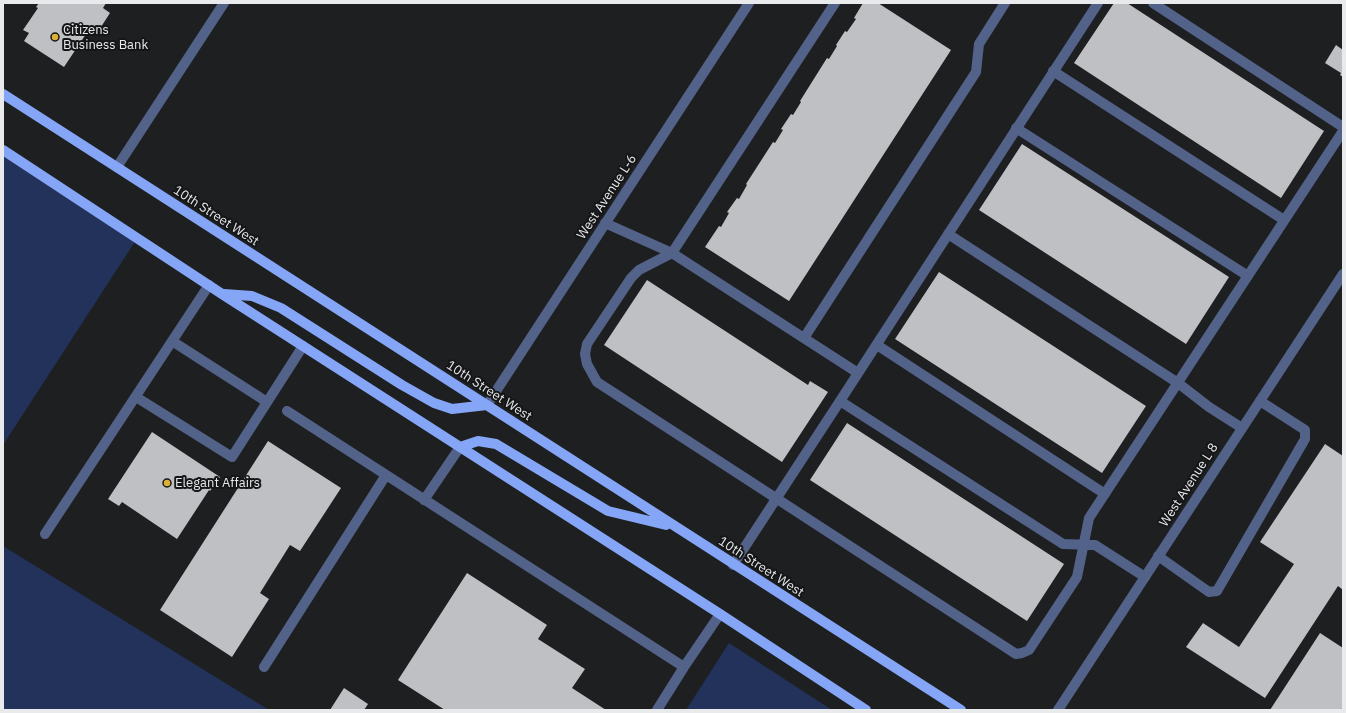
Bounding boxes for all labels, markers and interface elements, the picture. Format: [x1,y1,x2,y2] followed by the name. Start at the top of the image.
[63,22,148,53] place label: Citizens Business Bank
[50,32,60,42] marker: Citizens Business Bank
[574,152,640,242] street label: West Avenue L-6
[170,183,262,249] street label: 10th Street West
[443,358,535,424] street label: 10th Street West
[1156,440,1222,530] street label: West Avenue L 8
[175,475,260,491] place label: Elegant Affairs
[162,478,172,488] marker: Elegant Affairs
[715,534,807,600] street label: 10th Street West

